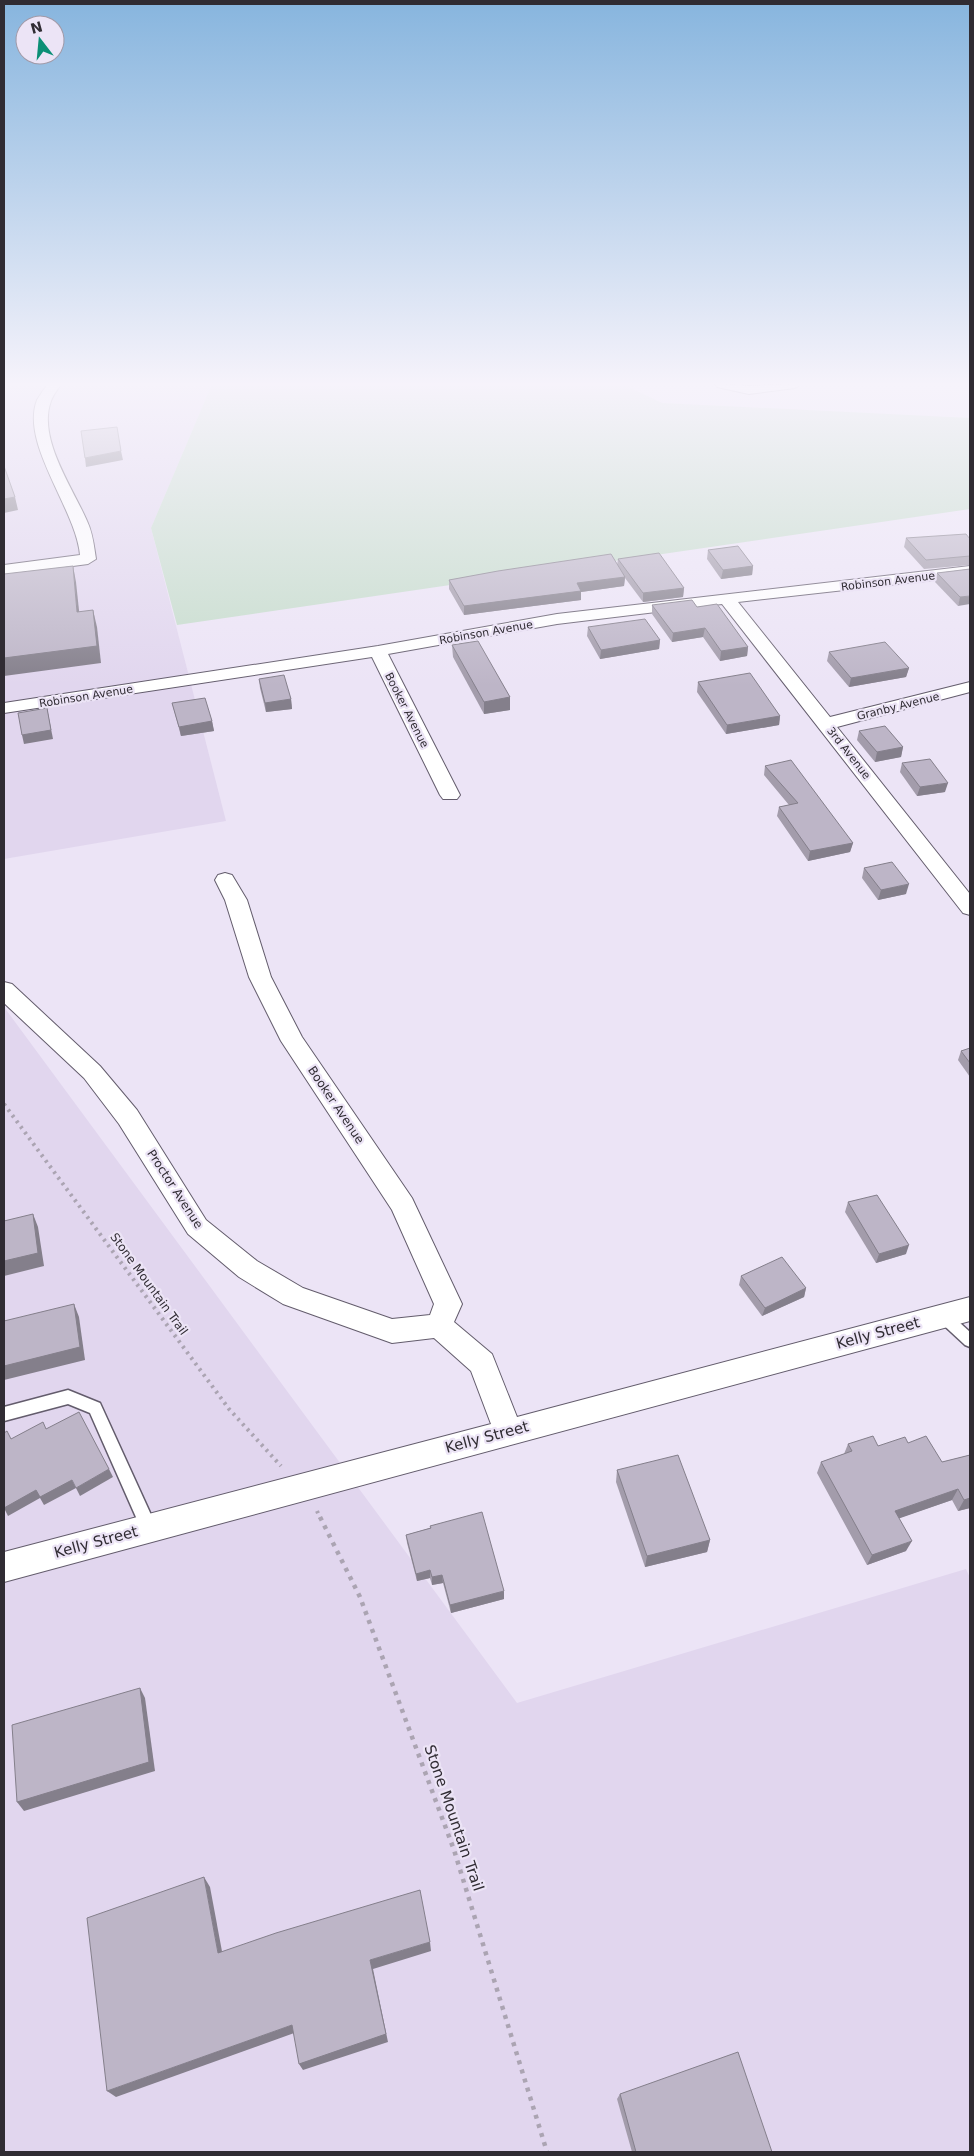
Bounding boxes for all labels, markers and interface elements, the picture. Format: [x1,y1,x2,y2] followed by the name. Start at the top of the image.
[15,15,65,65] north arrow
[29,18,44,37] text: N
[840,569,936,594] street label: Robinson Avenue
[438,618,534,647] street label: Robinson Avenue
[382,670,431,750] street label: Booker Avenue
[38,683,134,710] street label: Robinson Avenue
[855,690,941,723] street label: Granby Avenue
[824,725,873,782] street label: 3rd Avenue
[305,1064,367,1146] street label: Booker Avenue
[144,1147,206,1231] street label: Proctor Avenue
[107,1230,191,1338] street label: Stone Mountain Trail
[834,1313,922,1353] street label: Kelly Street
[443,1417,531,1457] street label: Kelly Street
[52,1522,140,1562] street label: Kelly Street
[421,1743,487,1893] street label: Stone Mountain Trail

